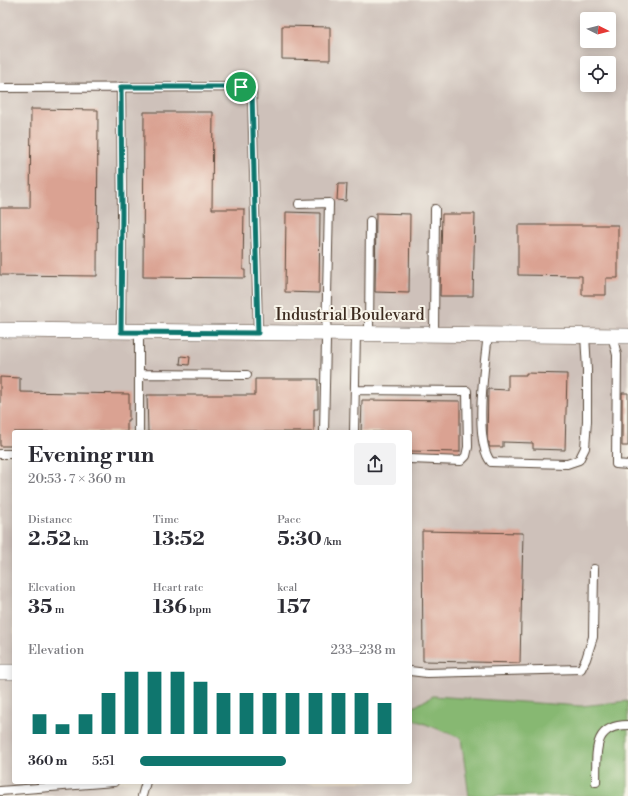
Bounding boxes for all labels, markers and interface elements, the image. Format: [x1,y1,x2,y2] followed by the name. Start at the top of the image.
[580,12,616,48] north arrow
[580,12,616,92] map controls
[580,56,616,92] button: locate
[224,70,258,104] pin
[230,76,252,98] icon: arrive
[275,305,425,325] street label: Industrial Boulevard
[28,442,154,469] text: Evening run
[354,443,396,485] button: share
[28,471,126,487] text: 20:53 · 7 × 360 m
[28,513,72,527] text: Distance
[153,513,179,527] text: Time
[277,513,301,527] text: Pace
[28,527,71,552] text: 2.52
[153,527,205,552] text: 13:52
[277,527,322,552] text: 5:30
[71,535,89,549] text: km
[322,535,342,549] text: /km
[28,581,76,595] text: Elevation
[153,581,203,595] text: Heart rate
[277,581,297,595] text: kcal
[28,595,52,620] text: 35
[153,595,187,620] text: 136
[277,595,311,620] text: 157
[52,603,64,617] text: m
[187,603,211,617] text: bpm
[28,642,84,658] text: Elevation
[331,642,396,658] text: 233–238 m
[28,753,67,769] text: 360 m
[92,753,115,769] text: 5:51

